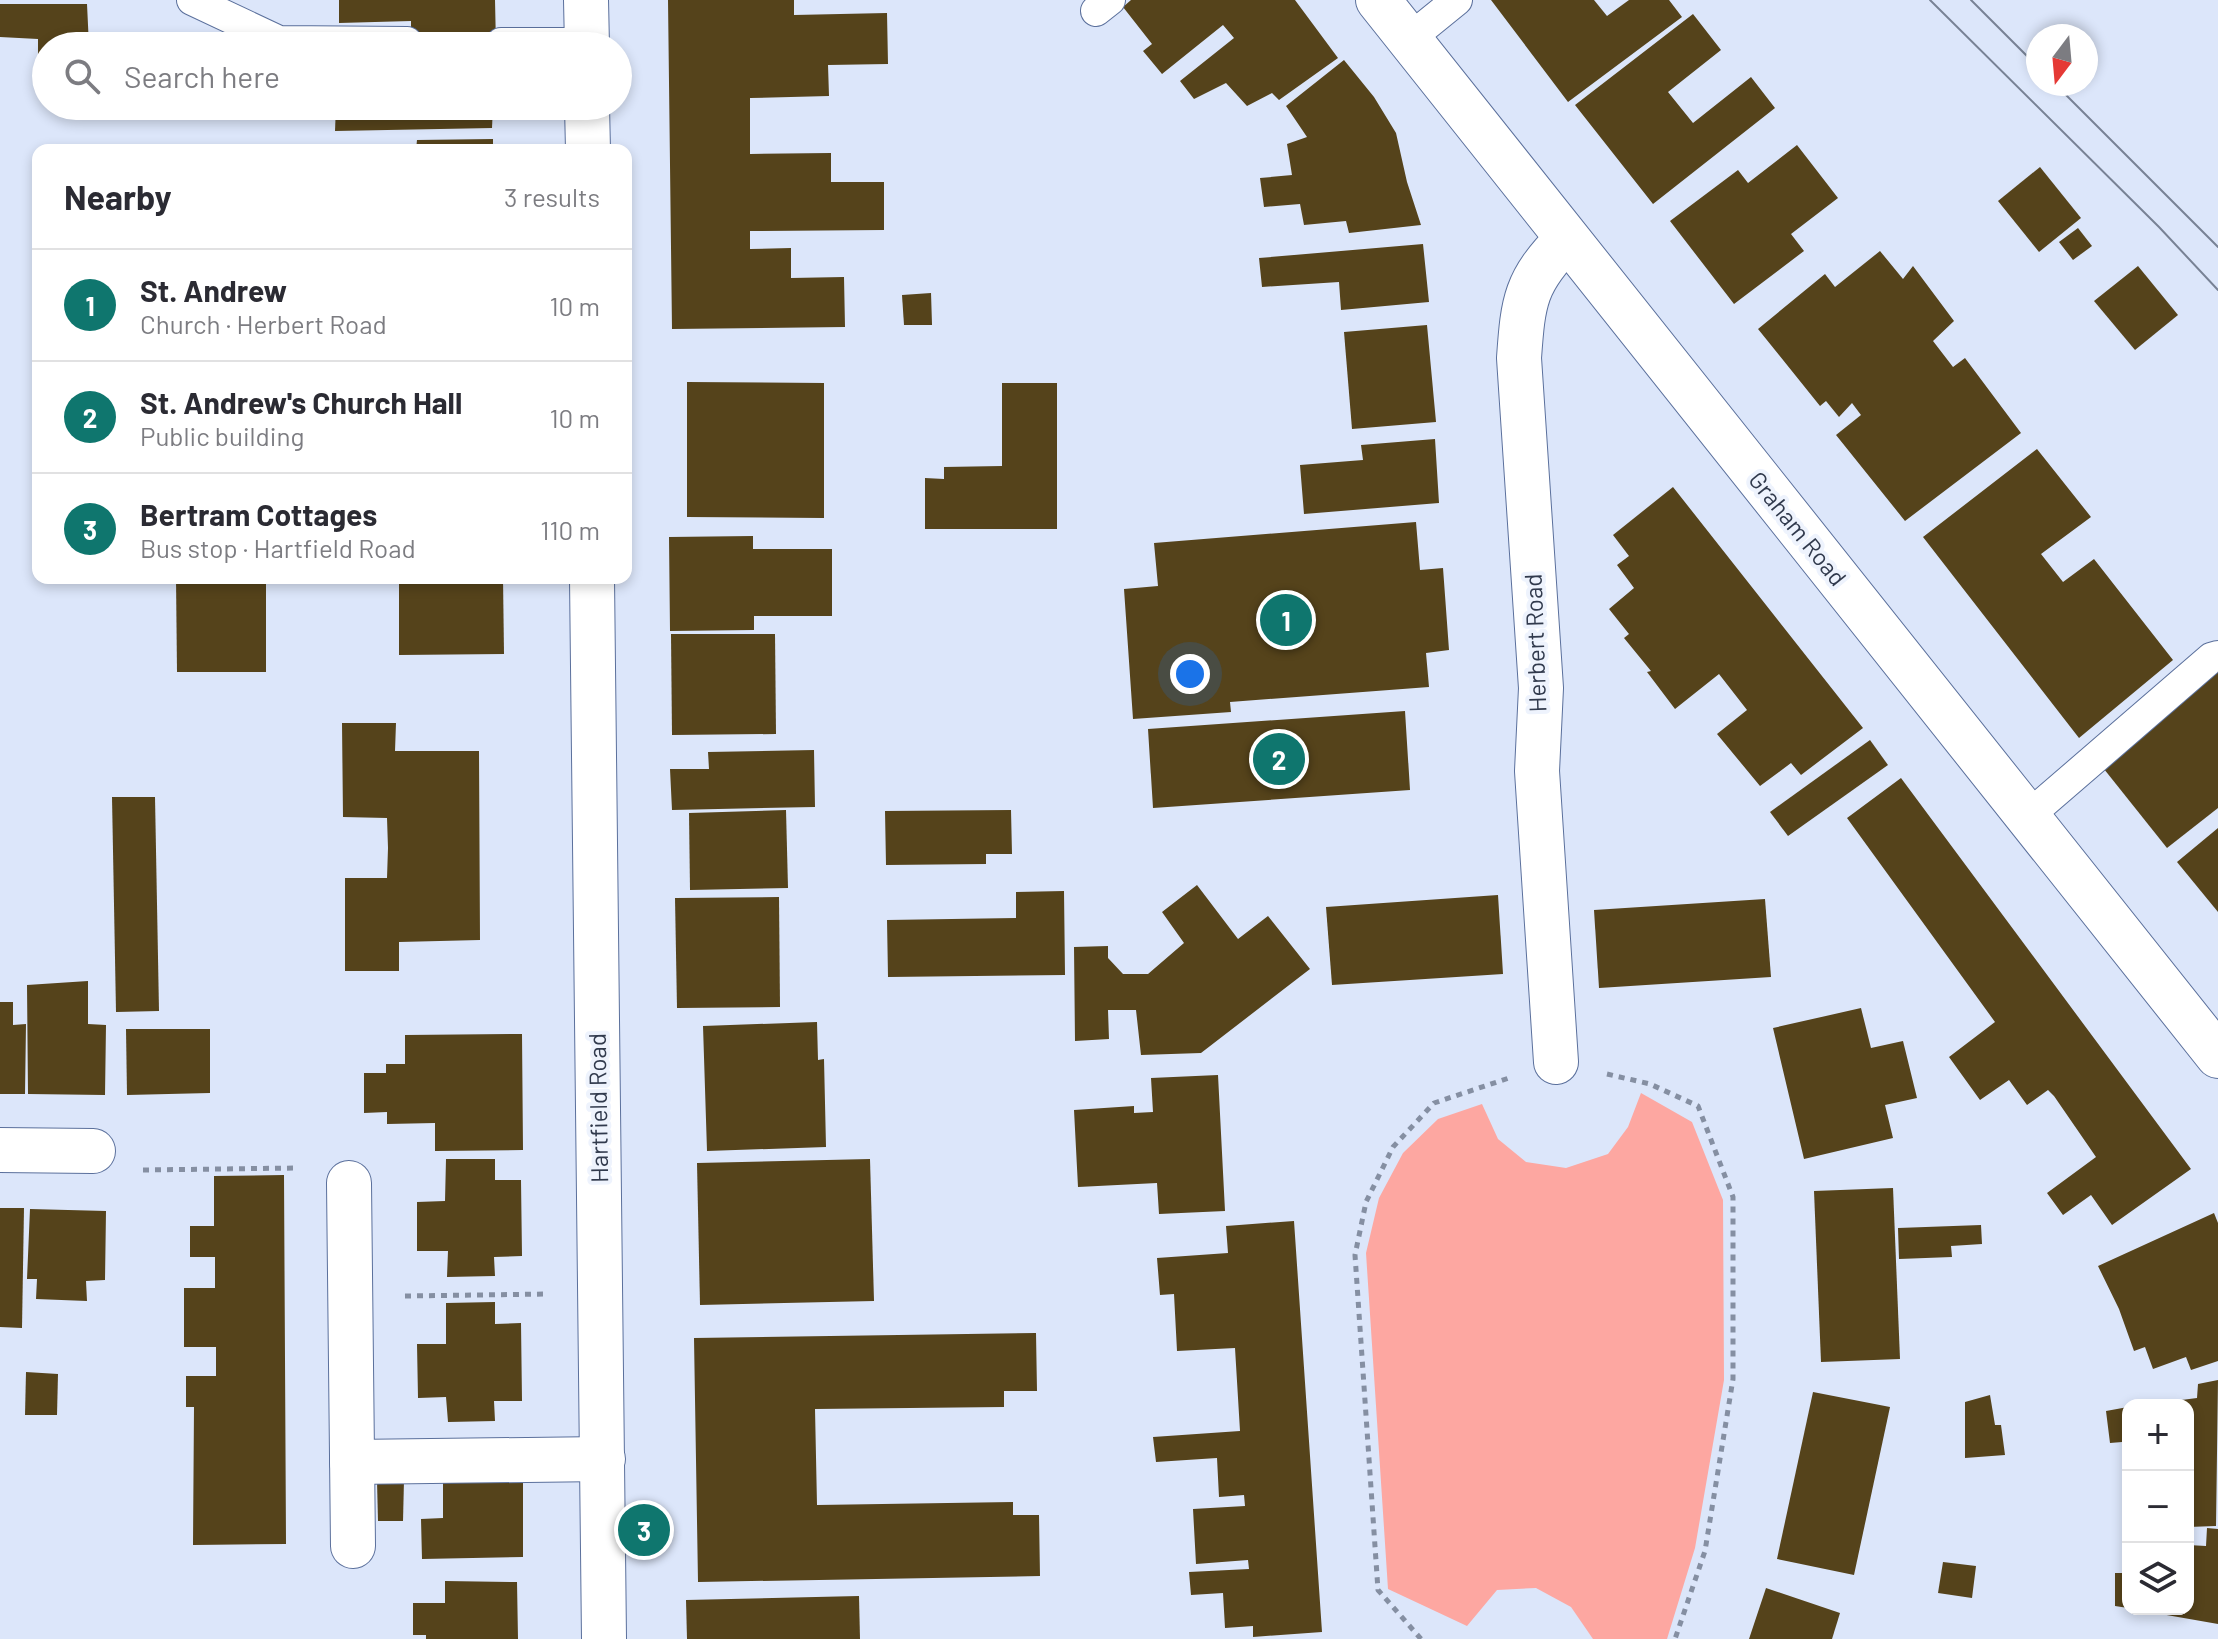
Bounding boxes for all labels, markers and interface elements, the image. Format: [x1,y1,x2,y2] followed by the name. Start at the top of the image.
[2026,24,2098,96] north arrow
[32,32,632,120] search box
[60,54,104,98] icon: search
[124,58,280,94] text: Search here
[64,176,172,217] text: Nearby
[504,181,600,212] text: 3 results
[140,272,287,308] text: St. Andrew
[85,290,95,321] text: 1
[550,290,600,321] text: 10 m
[140,308,387,339] text: Church · Herbert Road
[140,384,462,420] text: St. Andrew's Church Hall
[83,402,97,433] text: 2
[550,402,600,433] text: 10 m
[140,420,304,451] text: Public building
[1743,465,1853,591] street label: Graham Road
[140,496,377,532] text: Bertram Cottages
[83,514,97,545] text: 3
[540,514,600,545] text: 110 m
[140,532,416,563] text: Bus stop · Hartfield Road
[1518,573,1551,713] street label: Herbert Road
[1260,590,1312,650] pin: 1
[1170,654,1210,694] your location
[1253,729,1305,789] pin: 2
[582,1033,613,1183] street label: Hartfield Road
[2122,1399,2194,1615] map controls
[2122,1399,2194,1471] button: +
[2122,1471,2194,1543] button: −
[618,1500,670,1560] pin: 3
[2122,1543,2194,1615] button: layers

